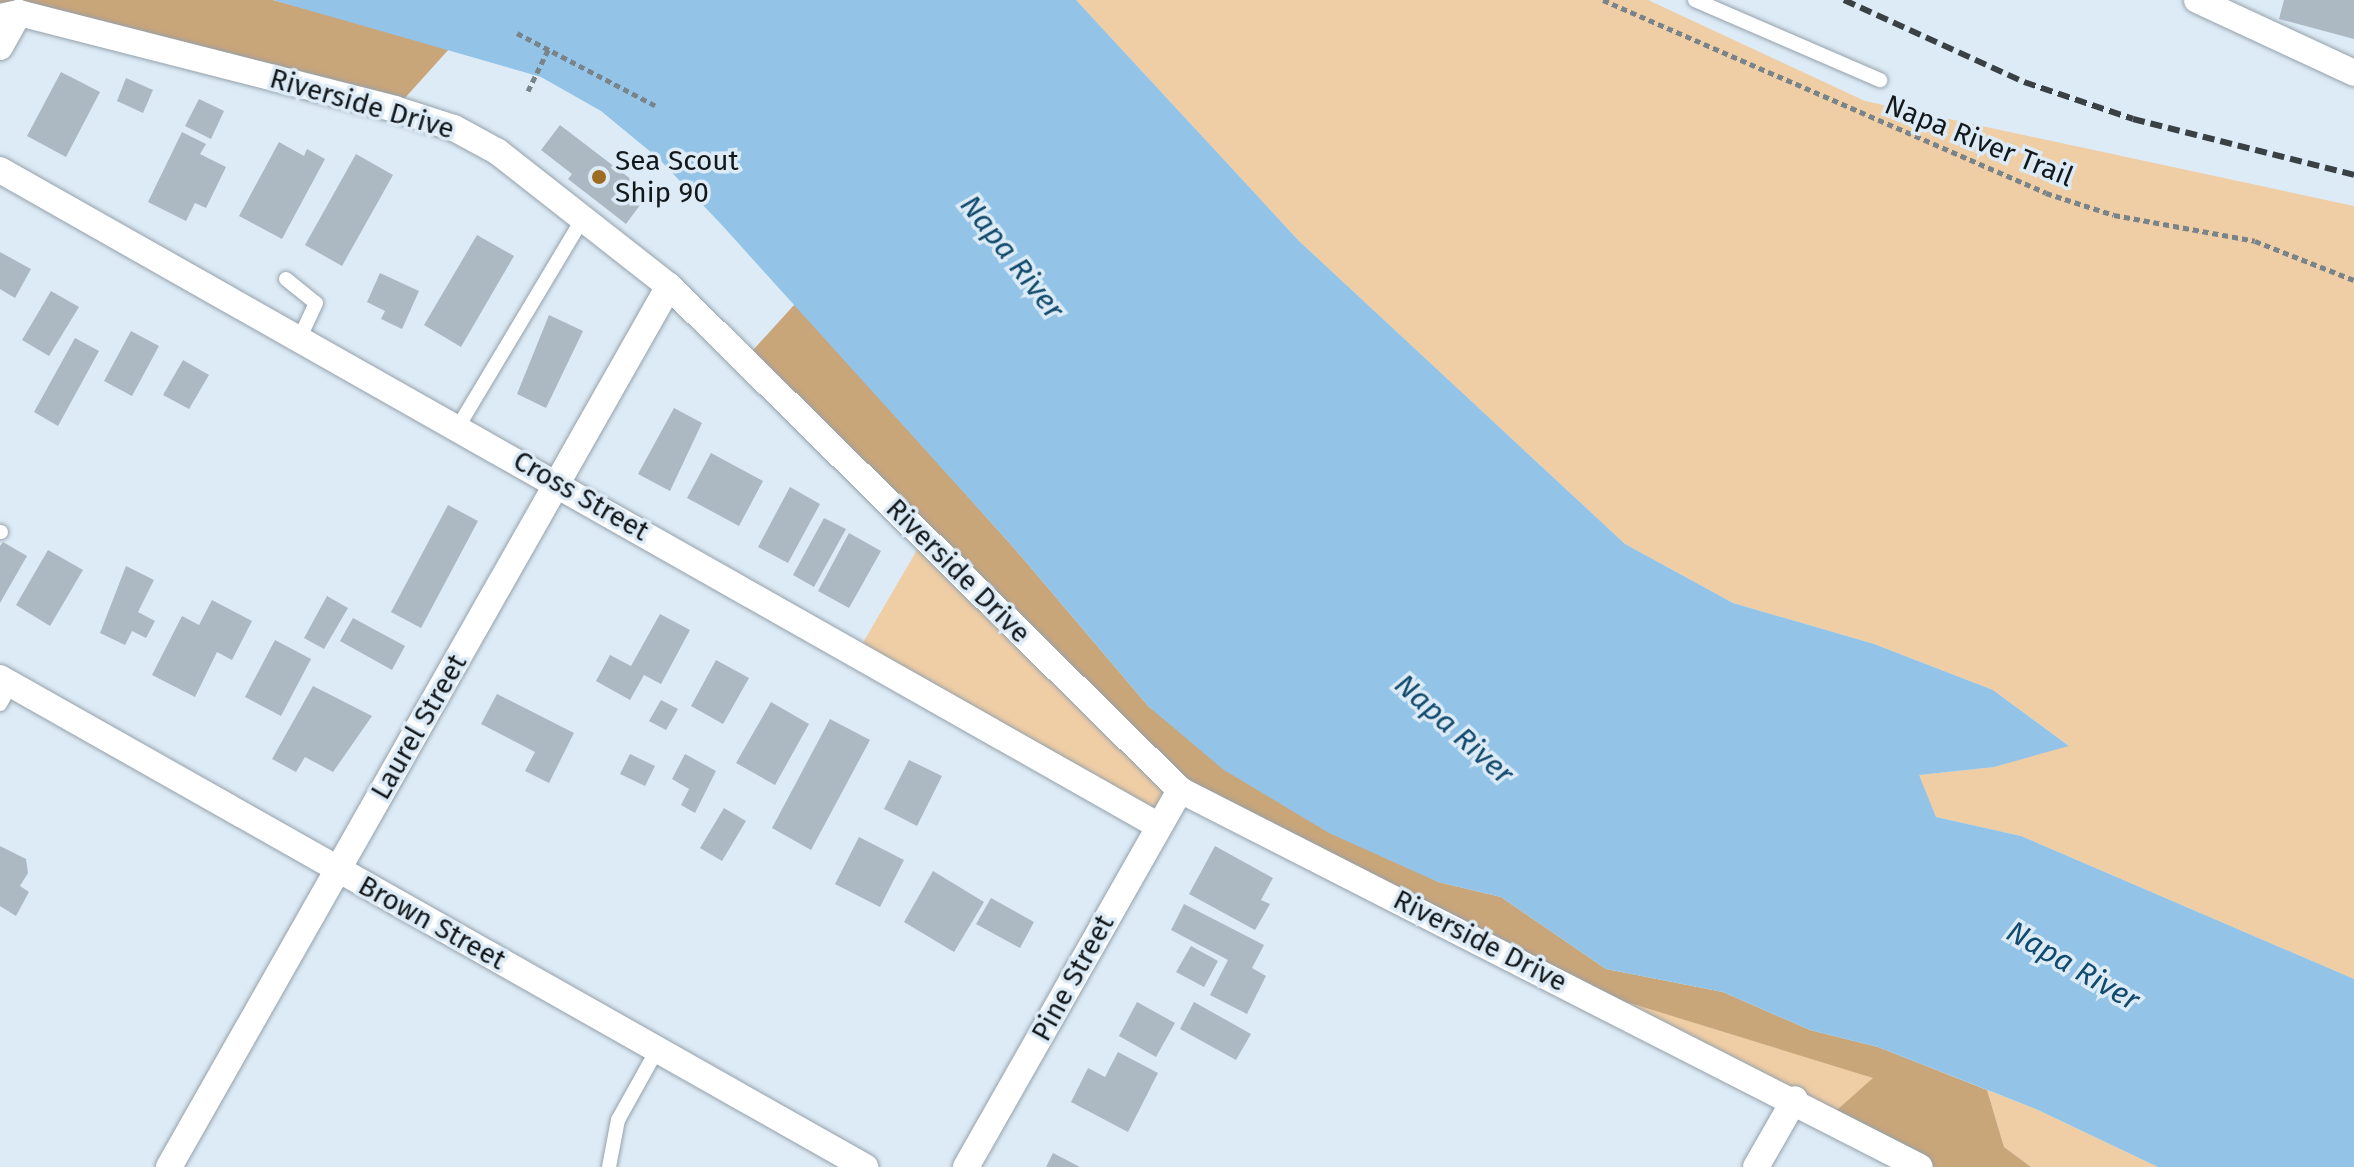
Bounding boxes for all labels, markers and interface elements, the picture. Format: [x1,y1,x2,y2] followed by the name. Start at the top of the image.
[266,62,458,146] street label: Riverside Drive
[1880,88,2078,194] street label: Napa River Trail
[615,144,739,210] place label: Sea Scout Ship 90
[590,168,608,186] marker: Sea Scout Ship 90
[952,188,1072,326] water label: Napa River
[507,444,655,548] street label: Cross Street
[879,492,1037,650] street label: Riverside Drive
[364,648,474,806] street label: Laurel Street
[1387,666,1521,792] water label: Napa River
[352,869,512,977] street label: Brown Street
[1388,883,1572,999] street label: Riverside Drive
[1025,909,1121,1047] street label: Pine Street
[2000,914,2146,1018] water label: Napa River

